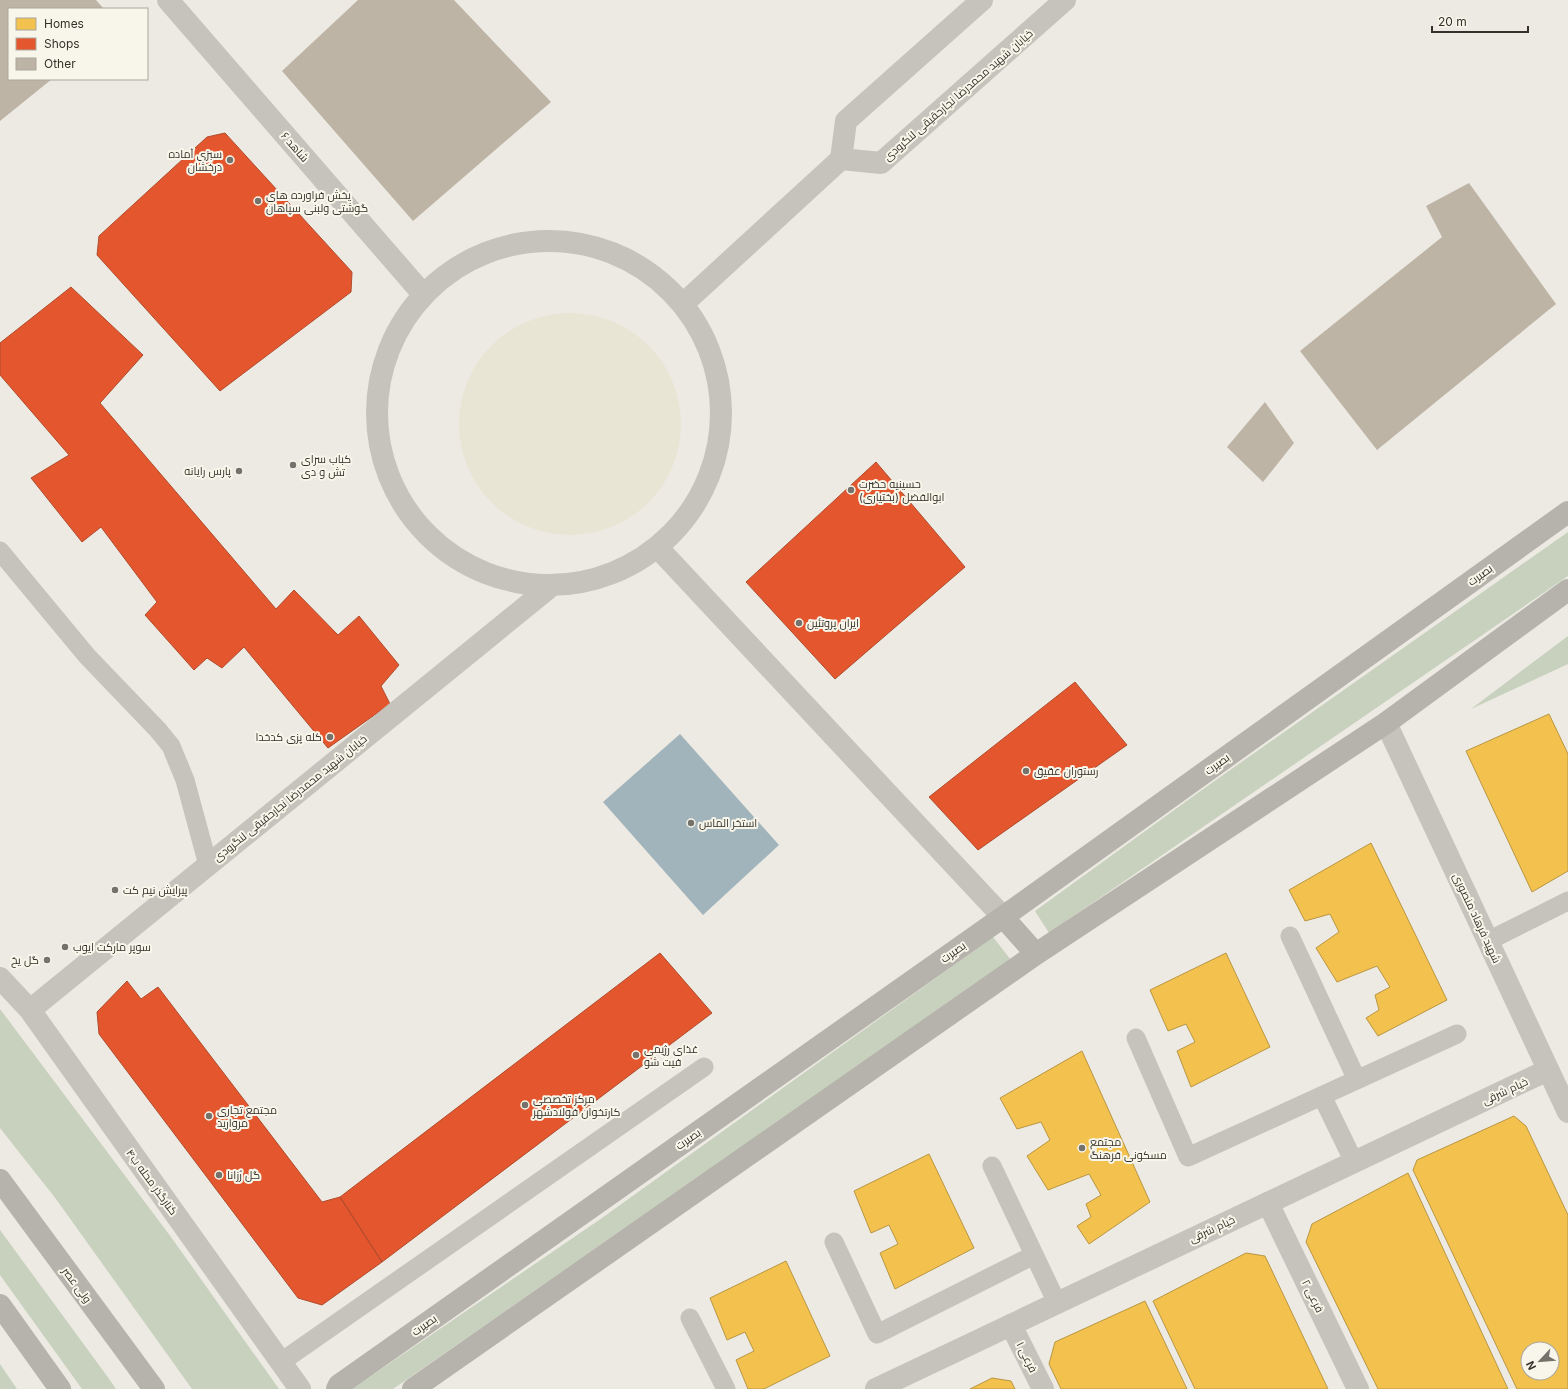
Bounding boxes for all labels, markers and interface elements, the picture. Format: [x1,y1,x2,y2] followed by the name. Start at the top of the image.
[8,8,148,80] legend
[1432,8,1528,34] scale bar
[1438,14,1467,29] text: 20 m
[44,16,84,31] text: Homes
[880,26,1036,164] street label: خیابان شهید محمدرضا نجارحقیقی لنگرودی
[44,36,80,51] text: Shops
[44,56,76,71] text: Other
[278,129,312,165] street label: شاهد ۶
[168,147,222,174] place label: سبزی آماده درخشان
[225,155,235,165] marker: سبزی آماده درخشان
[266,188,368,215] place label: پخش فراورده های گوشتی ولبنی سپاهان
[253,196,263,206] marker: پخش فراورده های گوشتی ولبنی سپاهان
[301,452,351,479] place label: کباب سرای تش و دی
[288,460,298,470] marker: کباب سرای تش و دی
[184,464,231,478] place label: پارس رایانه
[234,466,244,476] marker: پارس رایانه
[859,477,945,504] place label: حسینیه حضرت ابوالفضل (بختیاری)
[846,485,856,495] marker: حسینیه حضرت ابوالفضل (بختیاری)
[1465,561,1495,589] street label: بصیرت
[807,616,859,630] place label: ایران پروتئین
[794,618,804,628] marker: ایران پروتئین
[255,730,322,744] place label: کله پزی کدخدا
[210,732,370,864] street label: خیابان شهید محمدرضا نجارحقیقی لنگرودی
[325,732,335,742] marker: کله پزی کدخدا
[1202,750,1232,778] street label: بصیرت
[1034,764,1099,778] place label: رستوران عقیق
[1021,766,1031,776] marker: رستوران عقیق
[699,816,757,830] place label: استخر الماس
[686,818,696,828] marker: استخر الماس
[1450,871,1504,965] street label: شهید فرهاد منصوری
[123,883,188,898] place label: پیرایش نیم کت
[110,885,120,895] marker: پیرایش نیم کت
[938,938,968,966] street label: بصیرت
[73,940,151,954] place label: سوپر مارکت ایوب
[60,942,70,952] marker: سوپر مارکت ایوب
[11,953,39,968] place label: گل یخ
[42,955,52,965] marker: گل یخ
[644,1042,698,1069] place label: غذای رژیمی فیت شو
[631,1050,641,1060] marker: غذای رژیمی فیت شو
[1480,1074,1531,1109] street label: خیام شرقی
[532,1092,621,1119] place label: مرکز تخصصی کارتخوان فولادشهر
[520,1100,530,1110] marker: مرکز تخصصی کارتخوان فولادشهر
[217,1103,277,1130] place label: مجتمع تجاری مروارید
[204,1111,214,1121] marker: مجتمع تجاری مروارید
[673,1125,703,1153] street label: بصیرت
[1090,1135,1167,1162] place label: مجتمع مسکونی فرهنگ
[1077,1143,1087,1153] marker: مجتمع مسکونی فرهنگ
[123,1146,181,1218] street label: کنارگذر محله ب۴
[227,1168,260,1182] place label: گل رُزانا
[214,1170,224,1180] marker: گل رُزانا
[1187,1212,1238,1247] street label: خیام شرقی
[59,1264,95,1306] street label: ولی عصر
[1299,1277,1327,1315] street label: فرعی ۲
[409,1311,439,1339] street label: بصیرت
[1014,1339,1040,1375] street label: فرعی ۱
[1520,1341,1560,1381] north arrow
[1523,1359,1539,1372] text: N

